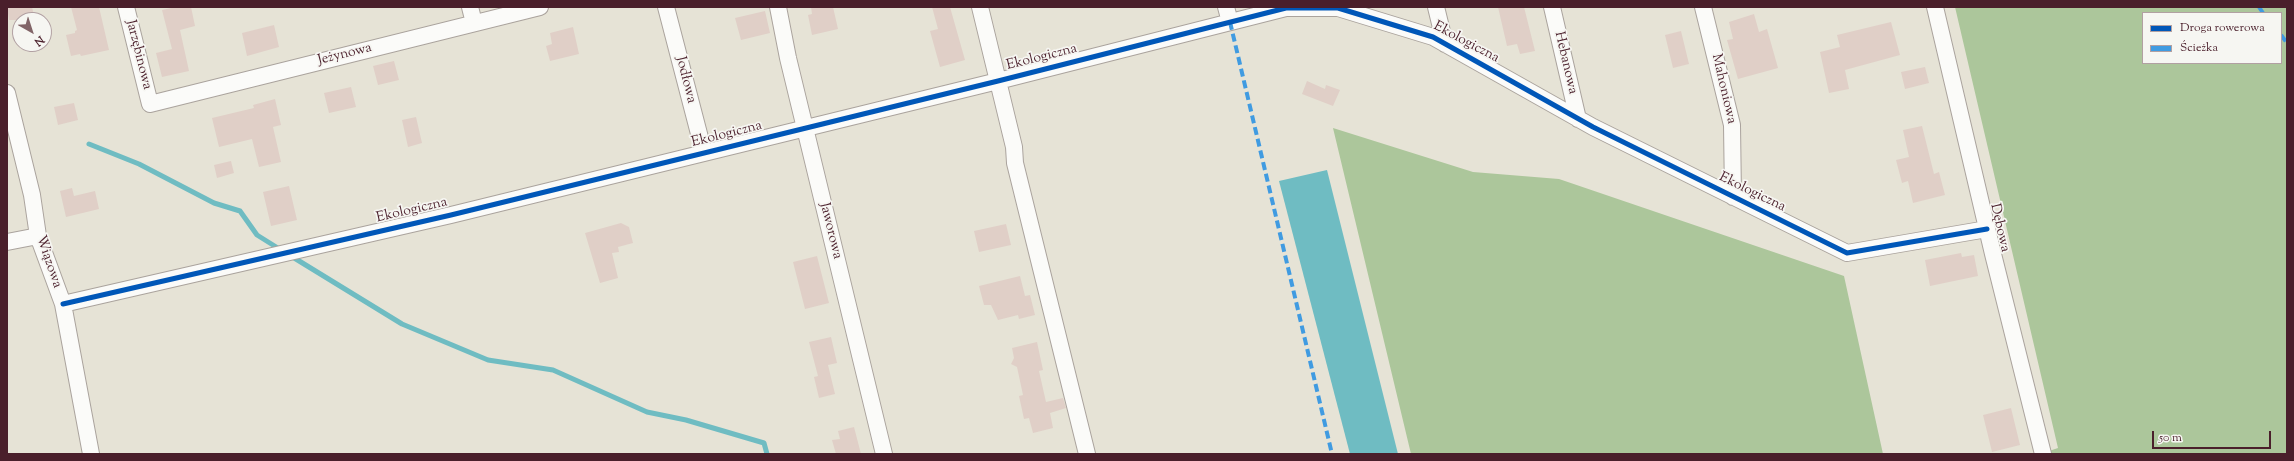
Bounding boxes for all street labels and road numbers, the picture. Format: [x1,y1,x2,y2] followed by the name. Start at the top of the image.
[121,18,155,92] street label: Jarzębinowa
[1430,19,1502,67] street label: Ekologiczna
[1550,30,1580,96] street label: Hebanowa
[316,40,374,70] street label: Jeżynowa
[1005,41,1079,75] street label: Ekologiczna
[1707,52,1739,126] street label: Mahoniowa
[671,55,699,105] street label: Jodłowa
[690,118,764,152] street label: Ekologiczna
[1716,170,1788,216] street label: Ekologiczna
[375,195,449,227] street label: Ekologiczna
[815,201,845,261] street label: Jaworowa
[1985,202,2013,254] street label: Dębowa
[31,233,65,291] street label: Wiązowa

